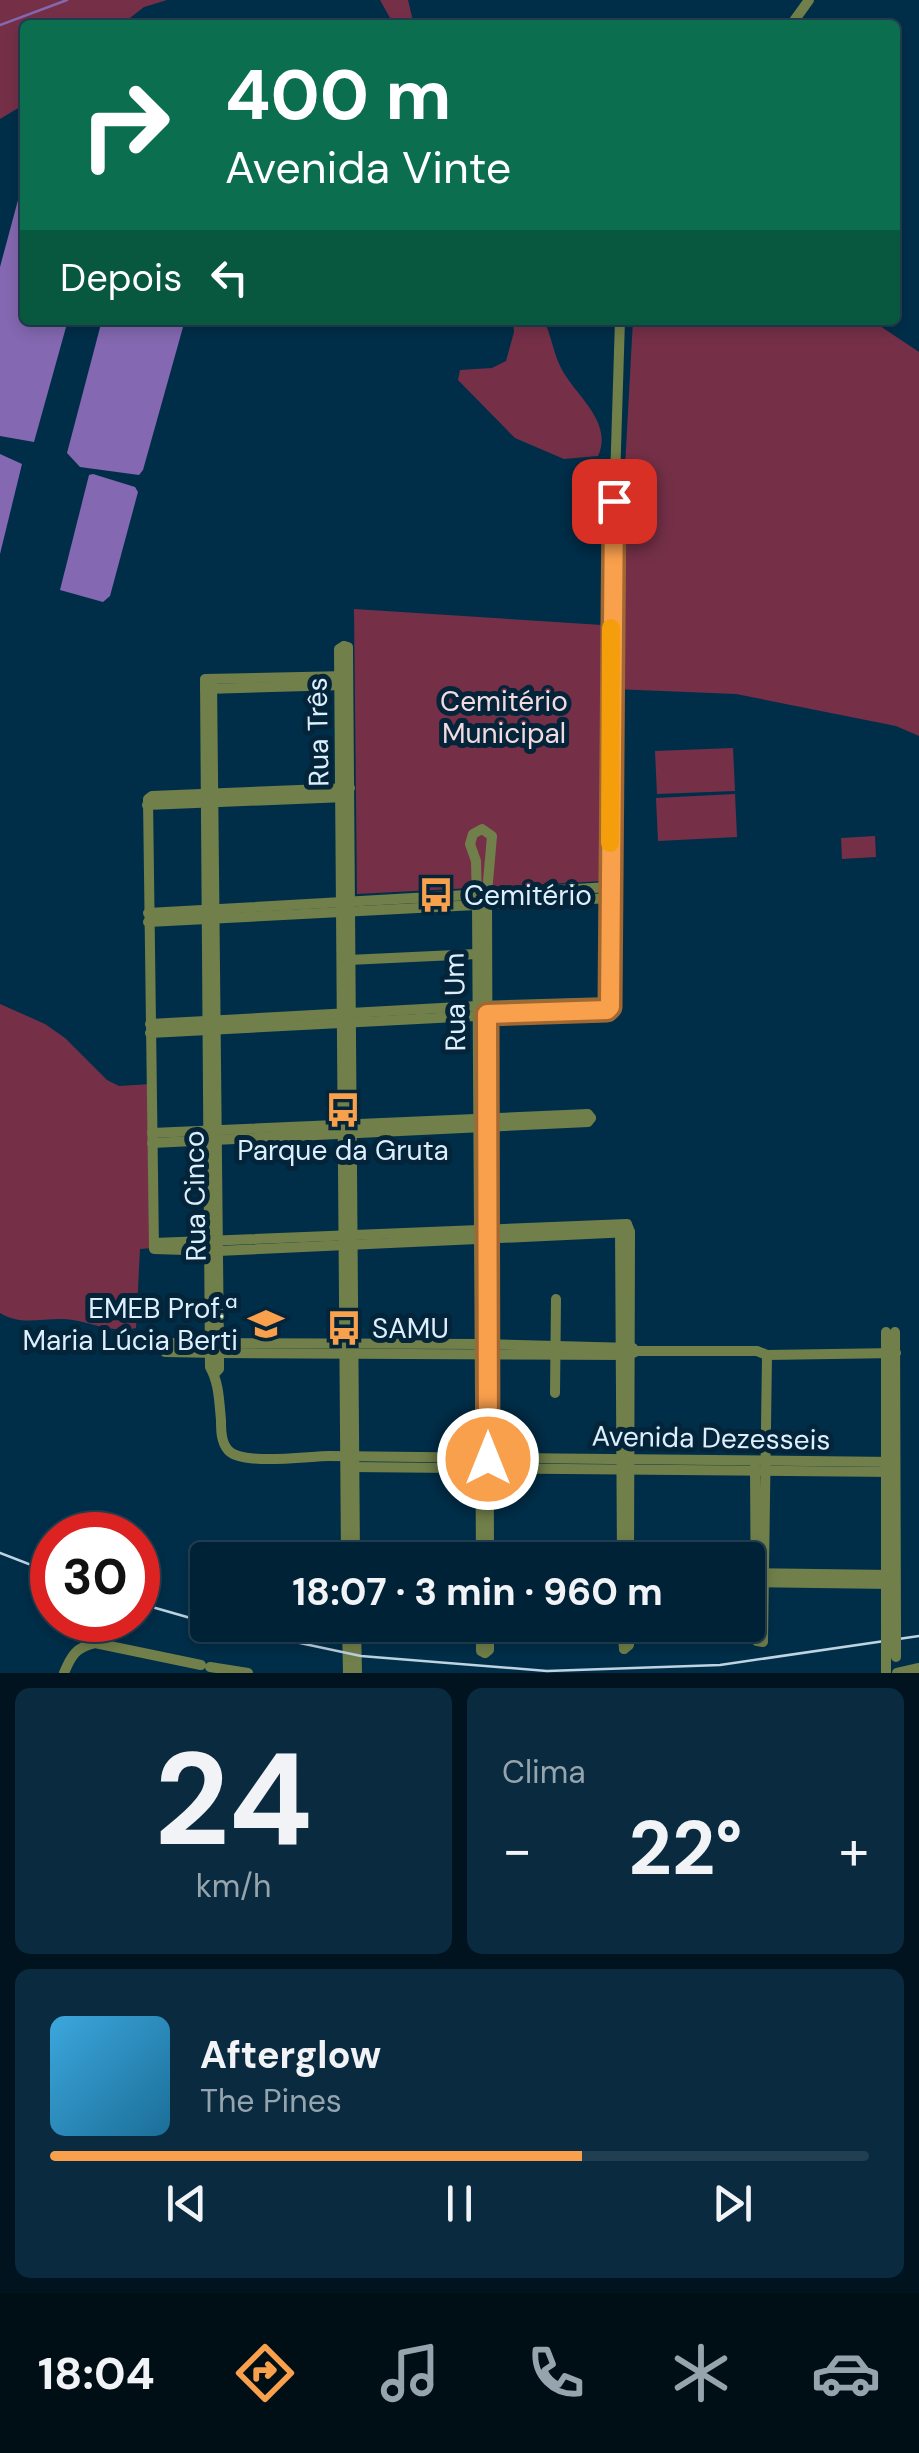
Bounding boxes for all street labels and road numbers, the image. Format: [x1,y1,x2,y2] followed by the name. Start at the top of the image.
[299,677,337,787] street label: Rua Três
[436,952,474,1052] street label: Rua Um
[175,1130,215,1262] street label: Rua Cinco
[591,1417,831,1459] street label: Avenida Dezesseis

